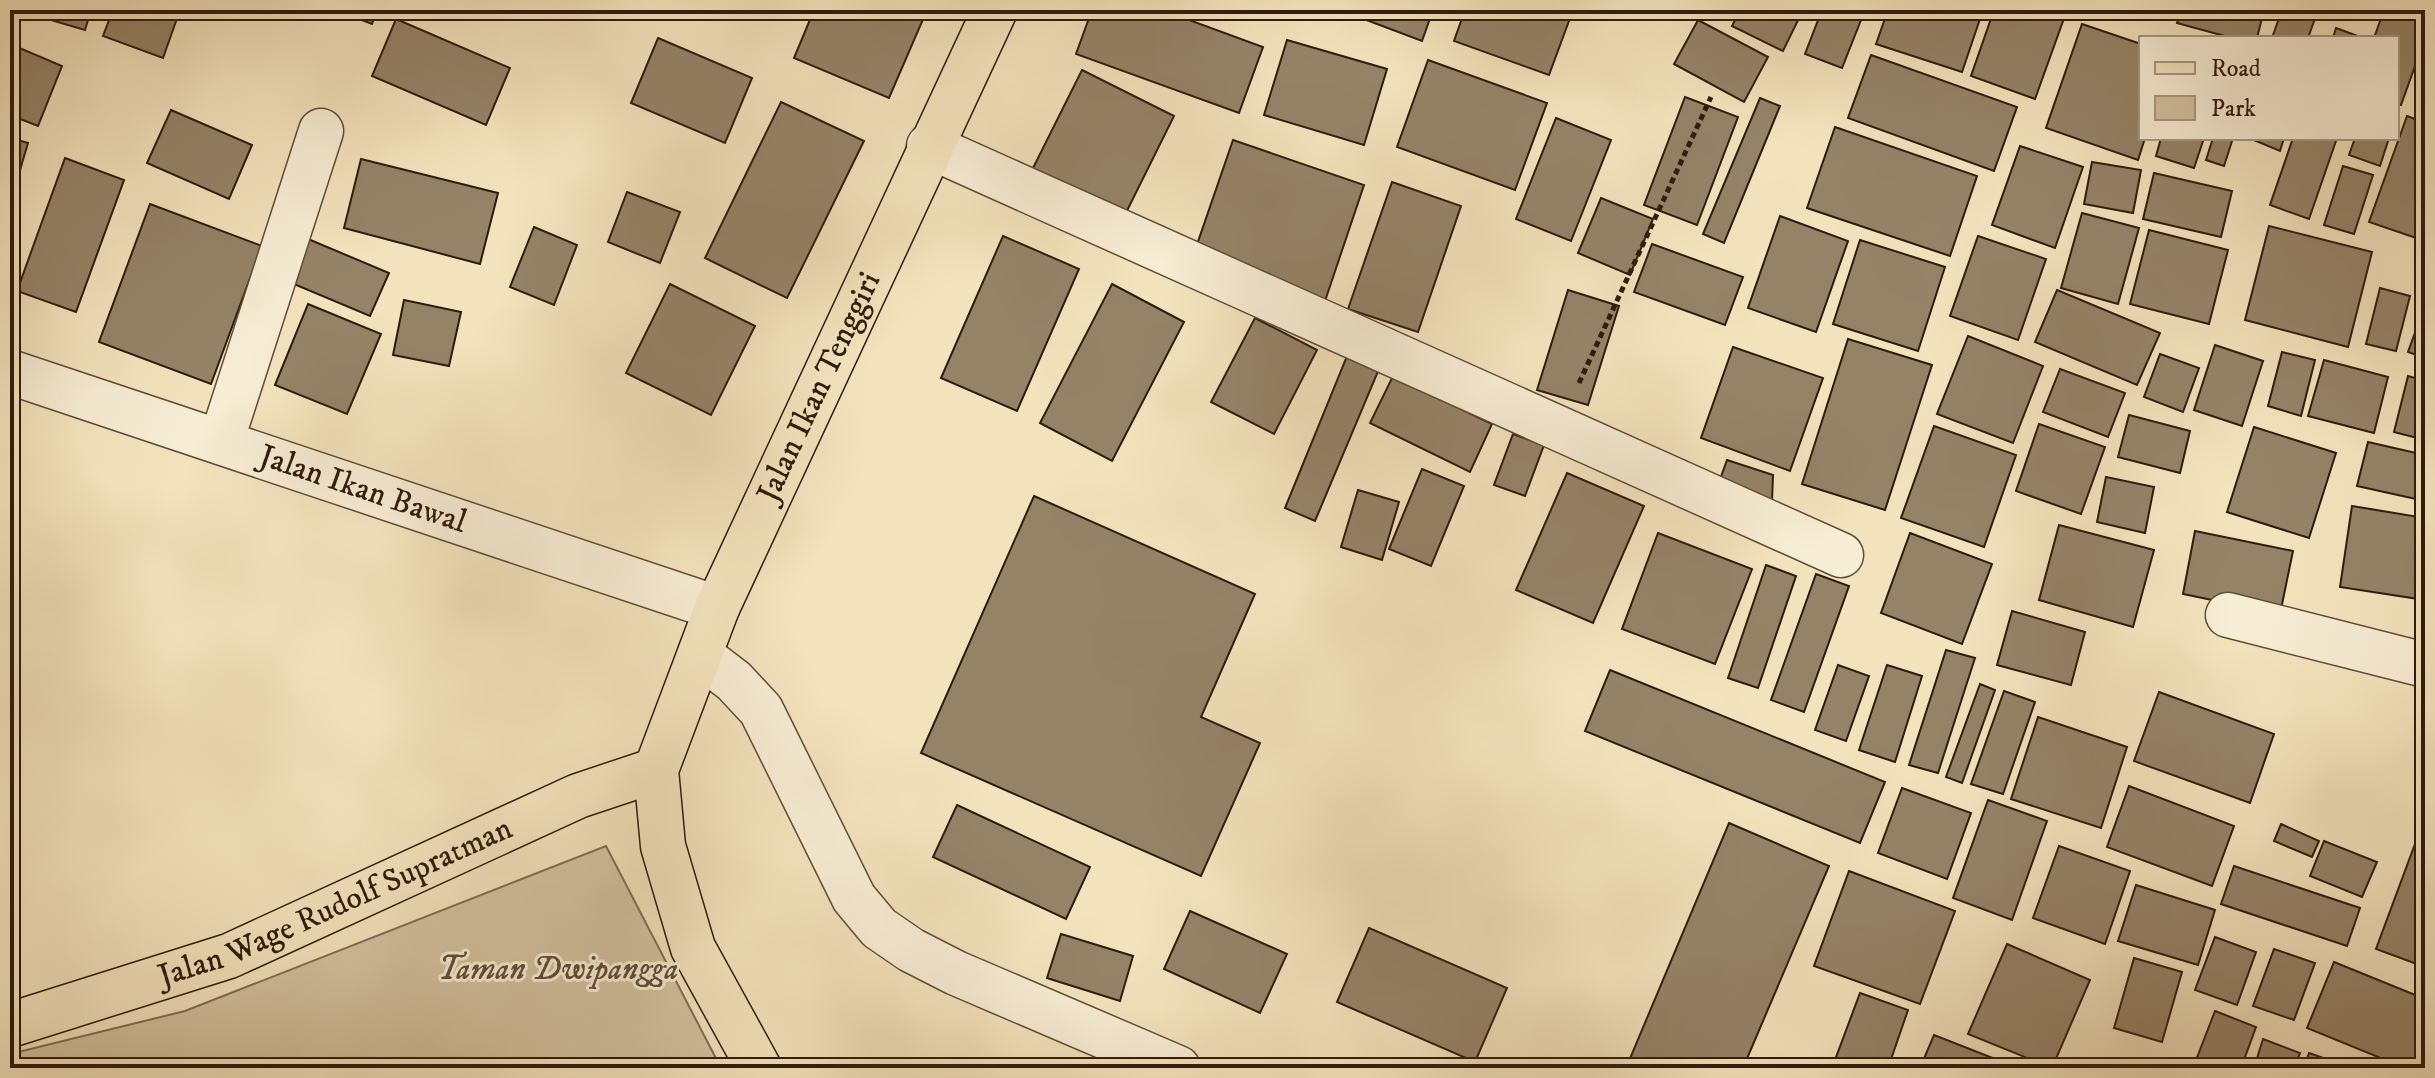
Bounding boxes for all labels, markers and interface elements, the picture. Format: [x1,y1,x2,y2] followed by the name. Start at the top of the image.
[2139,36,2399,140] legend
[2211,54,2261,84] text: Road
[2211,94,2256,124] text: Park
[748,266,890,512] street label: Jalan Ikan Tenggiri
[251,436,472,543] street label: Jalan Ikan Bawal
[151,809,519,998] street label: Jalan Wage Rudolf Supratman
[438,950,678,990] park label: Taman Dwipangga

